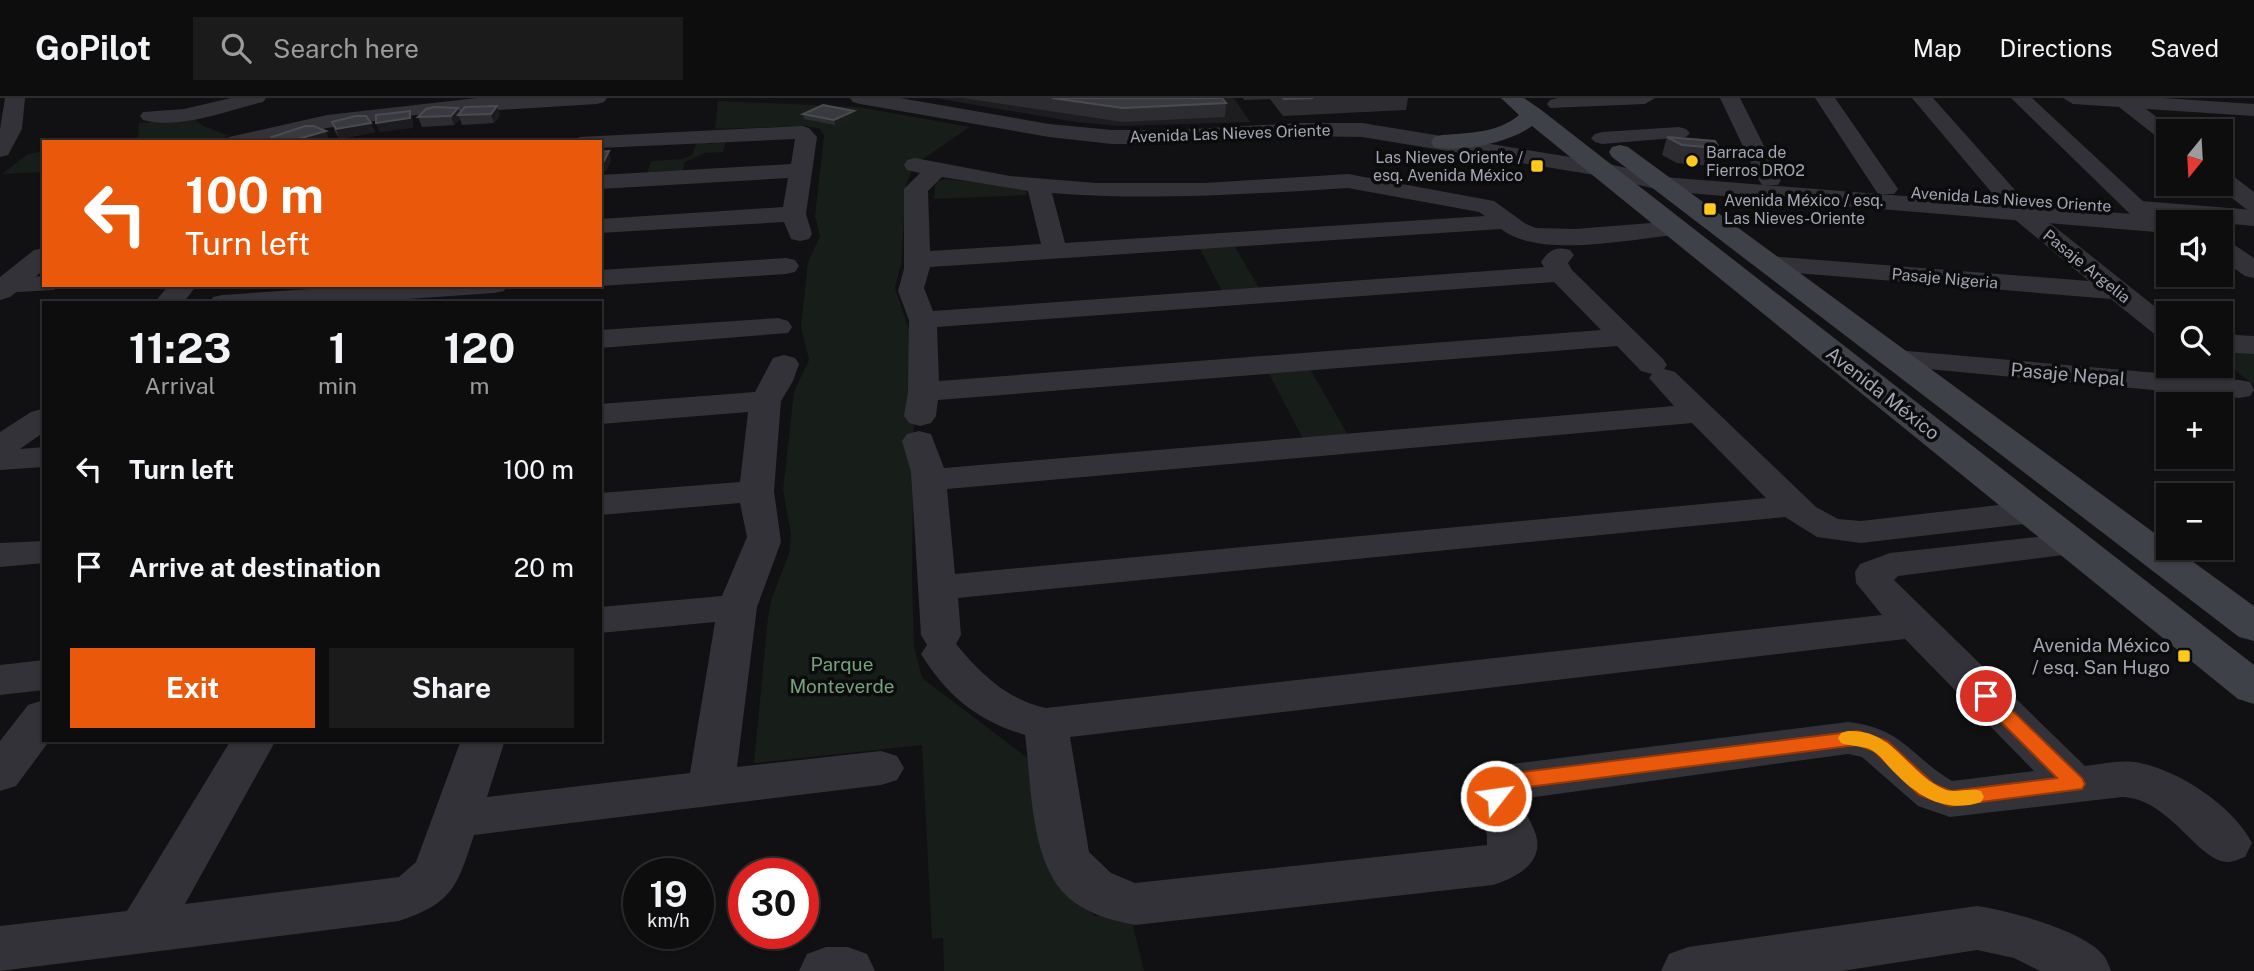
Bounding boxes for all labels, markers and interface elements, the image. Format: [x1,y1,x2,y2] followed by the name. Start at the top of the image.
[193,17,683,80] search box
[35,29,151,67] text: GoPilot
[217,29,255,67] icon: search
[273,33,419,64] text: Search here
[1913,34,1962,62] text: Map
[2000,34,2112,62] text: Directions
[2150,34,2219,62] text: Saved
[2156,119,2233,196] north arrow
[2156,119,2233,560] map controls
[1129,120,1331,147] street label: Avenida Las Nieves Oriente
[1706,143,1805,180] place label: Barraca de Fierros DRO2
[1373,148,1523,185] place label: Las Nieves Oriente / esq. Avenida México
[1684,153,1700,169] marker: Barraca de Fierros DRO2
[1529,158,1545,174] marker: Las Nieves Oriente / esq. Avenida México
[185,166,324,224] text: 100 m
[70,168,161,259] icon: left
[1910,183,2112,216] street label: Avenida Las Nieves Oriente
[1724,191,1883,228] place label: Avenida México / esq. Las Nieves-Oriente
[1702,201,1718,217] marker: Avenida México / esq. Las Nieves-Oriente
[2156,210,2233,287] button: sound
[185,225,310,262] text: Turn left
[2039,225,2134,307] street label: Pasaje Argelia
[1891,264,1999,293] street label: Pasaje Nigeria
[2156,301,2233,378] button: search
[129,323,231,372] text: 11:23
[328,323,346,372] text: 1
[444,323,515,372] text: 120
[1822,342,1944,444] street label: Avenida México
[2010,358,2126,390] street label: Pasaje Nepal
[144,372,216,399] text: Arrival
[318,372,357,399] text: min
[470,372,489,399] text: m
[2156,392,2233,469] button: +
[70,450,108,488] icon: left
[129,454,234,485] text: Turn left
[503,454,574,485] text: 100 m
[2156,483,2233,560] button: −
[70,548,108,586] icon: arrive
[129,552,381,583] text: Arrive at destination
[514,552,574,583] text: 20 m
[2032,634,2170,678] place label: Avenida México / esq. San Hugo
[70,648,315,728] button: Exit
[329,648,574,728] button: Share
[2176,648,2192,664] marker: Avenida México / esq. San Hugo
[789,653,895,697] park label: Parque Monteverde
[1956,666,2016,726] pin
[1967,677,2005,715] icon: arrive
[1459,759,1533,833] position arrow
[728,858,819,949] speed limit sign: 30
[649,874,688,915] text: 19
[647,910,690,931] text: km/h

